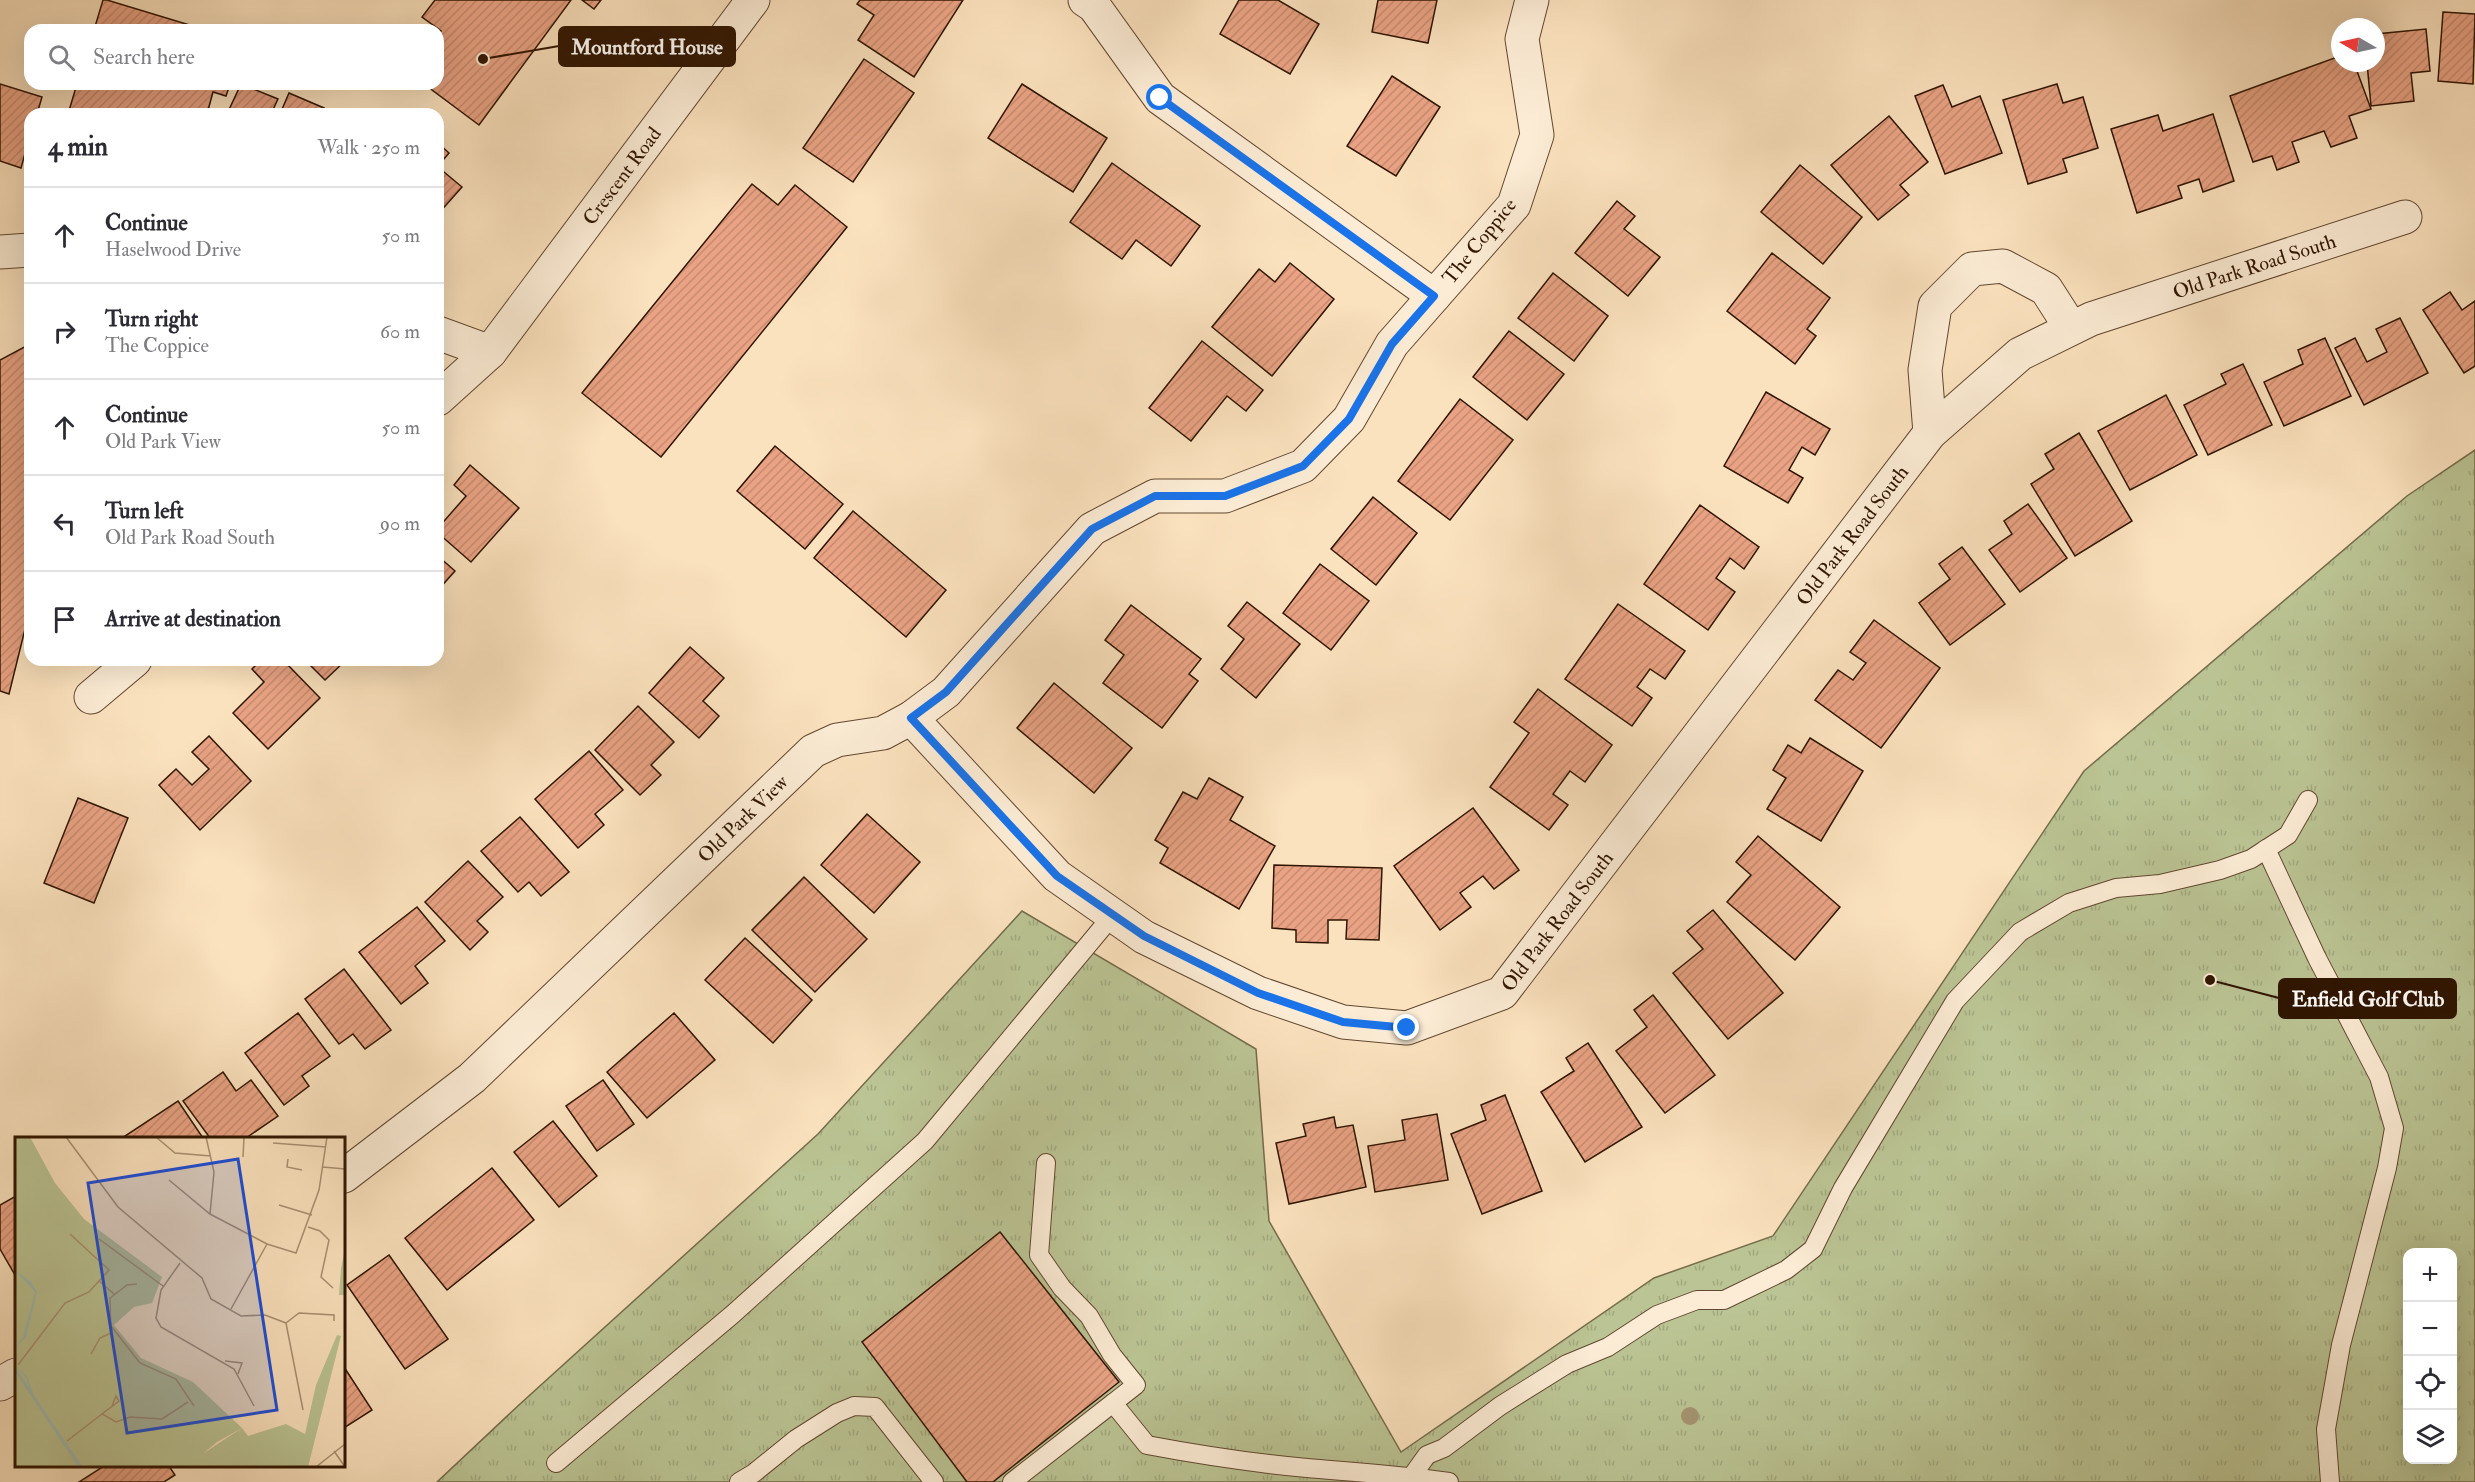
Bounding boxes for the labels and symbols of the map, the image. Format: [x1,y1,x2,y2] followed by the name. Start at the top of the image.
[2331,18,2385,72] north arrow
[559,27,735,66] callout: Mountford House
[570,34,723,61] text: Mountford House
[1146,84,1172,110] route start
[577,122,667,230] street label: Crescent Road
[1437,193,1523,290] street label: The Coppice
[2170,228,2339,305] street label: Old Park Road South
[1791,460,1914,611] street label: Old Park Road South
[692,769,794,868] street label: Old Park View
[1496,846,1619,997] street label: Old Park Road South
[2279,979,2456,1018] callout: Enfield Golf Club
[2292,986,2445,1013] text: Enfield Golf Club
[1393,1014,1419,1040] route end
[15,1137,345,1467] inset map

